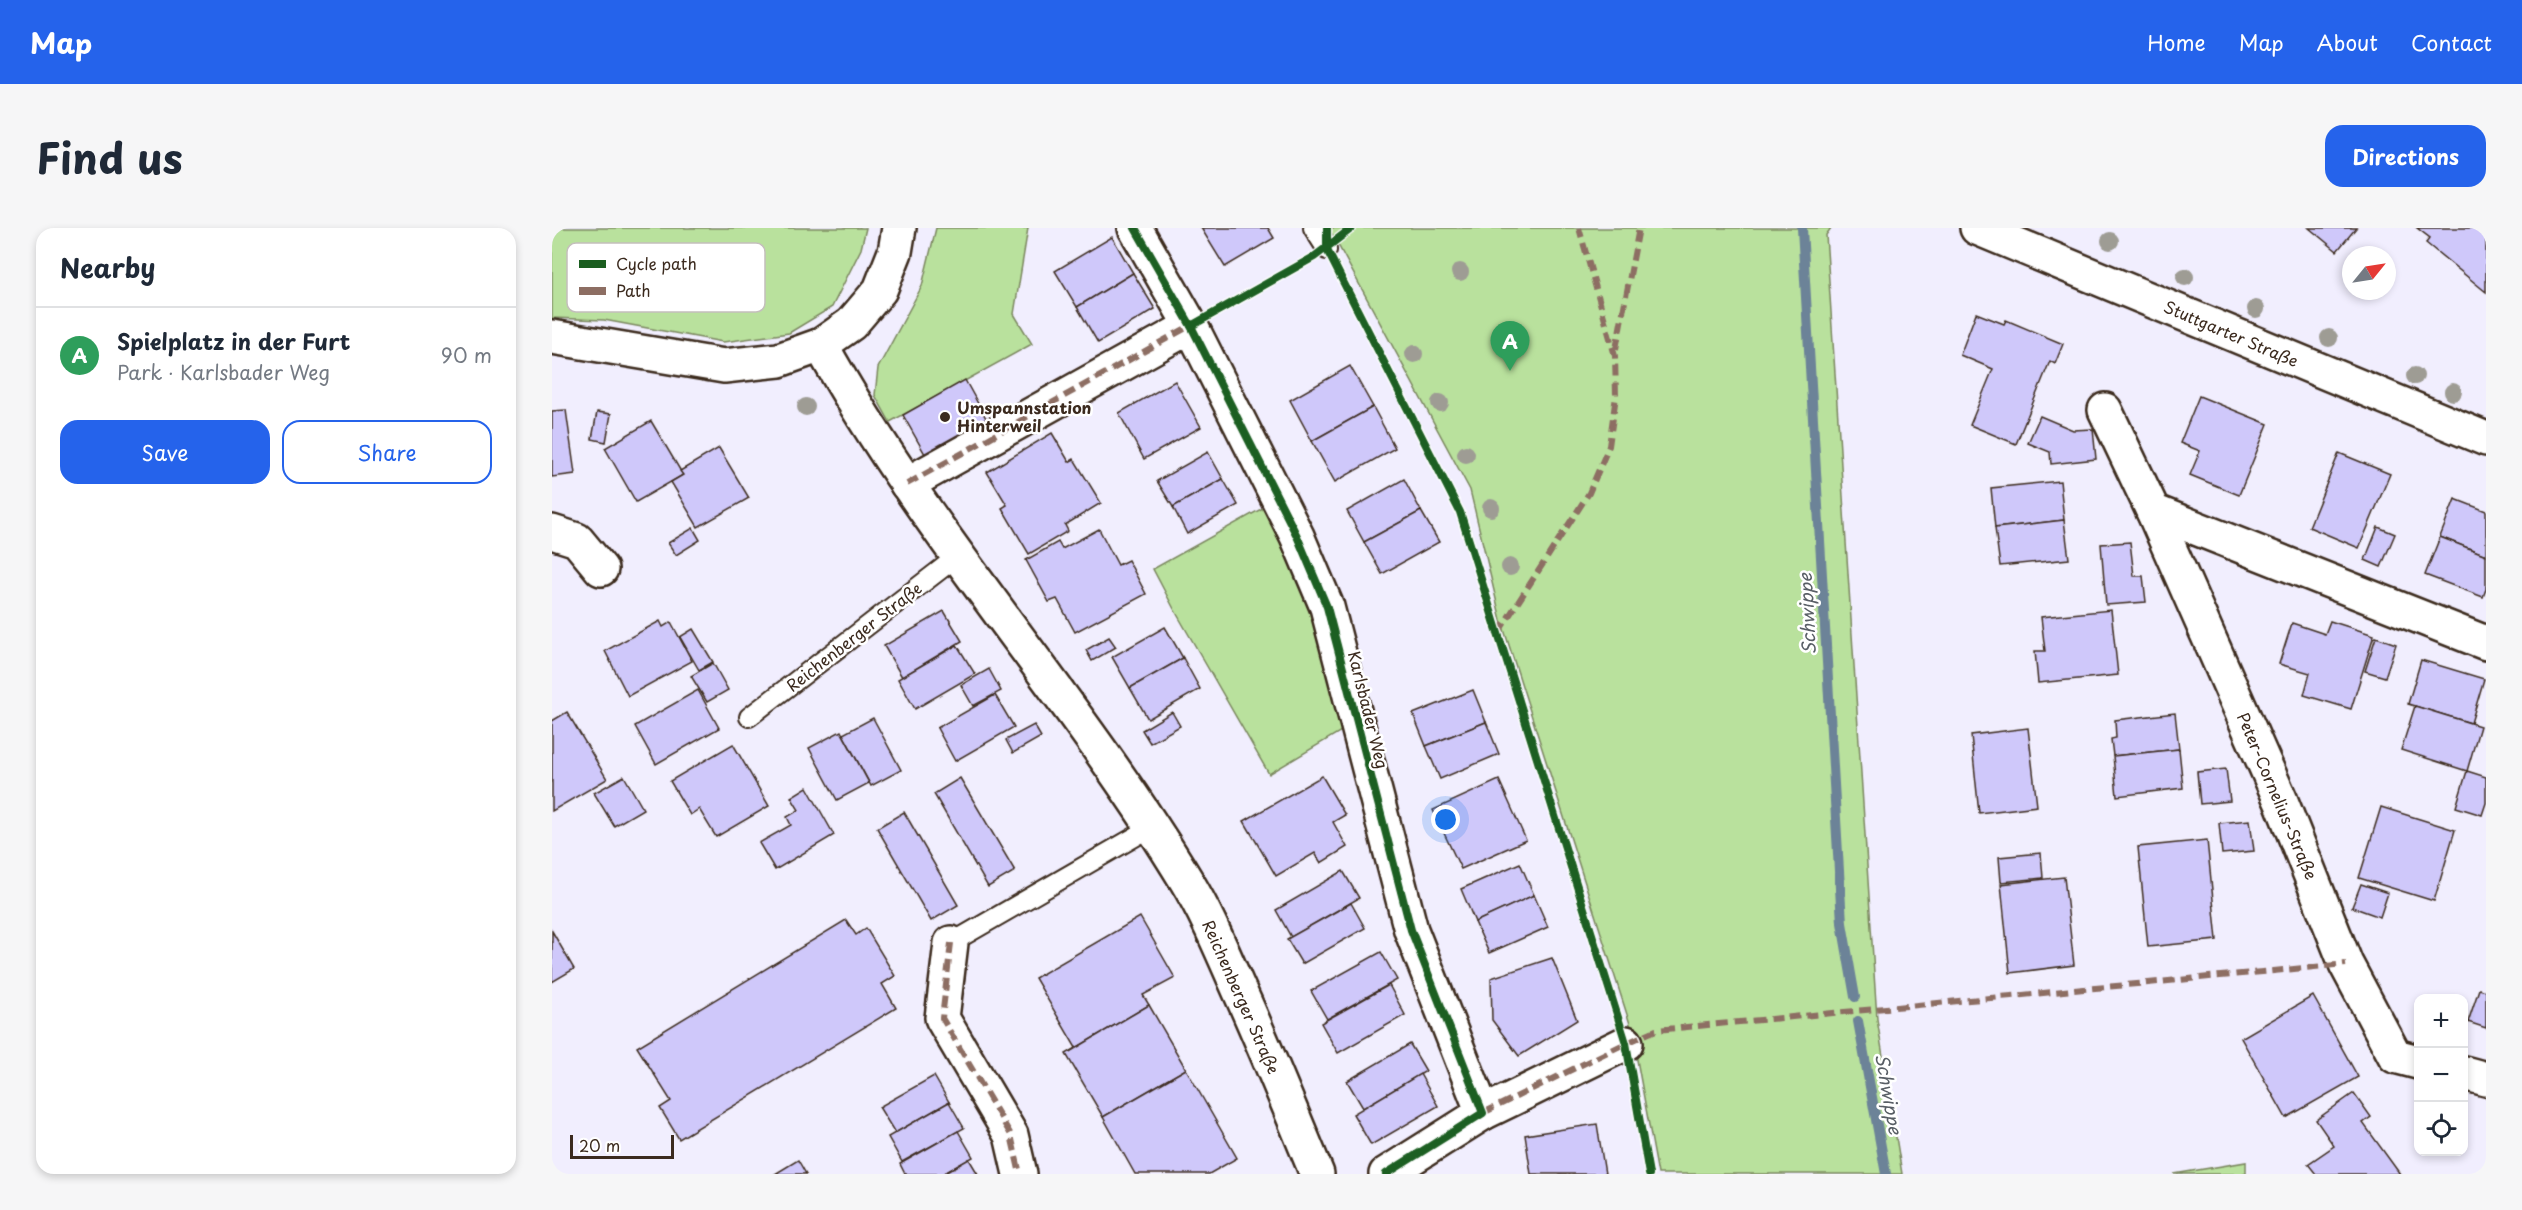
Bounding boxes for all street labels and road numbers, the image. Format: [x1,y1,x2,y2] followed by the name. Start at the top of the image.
[2160,294,2302,372] street label: Stuttgarter Straße
[781,576,926,697] street label: Reichenberger Straße
[1343,648,1395,771] street label: Karlsbader Weg
[2232,708,2324,883] street label: Peter-Cornelius-Straße
[1197,916,1287,1077] street label: Reichenberger Straße

